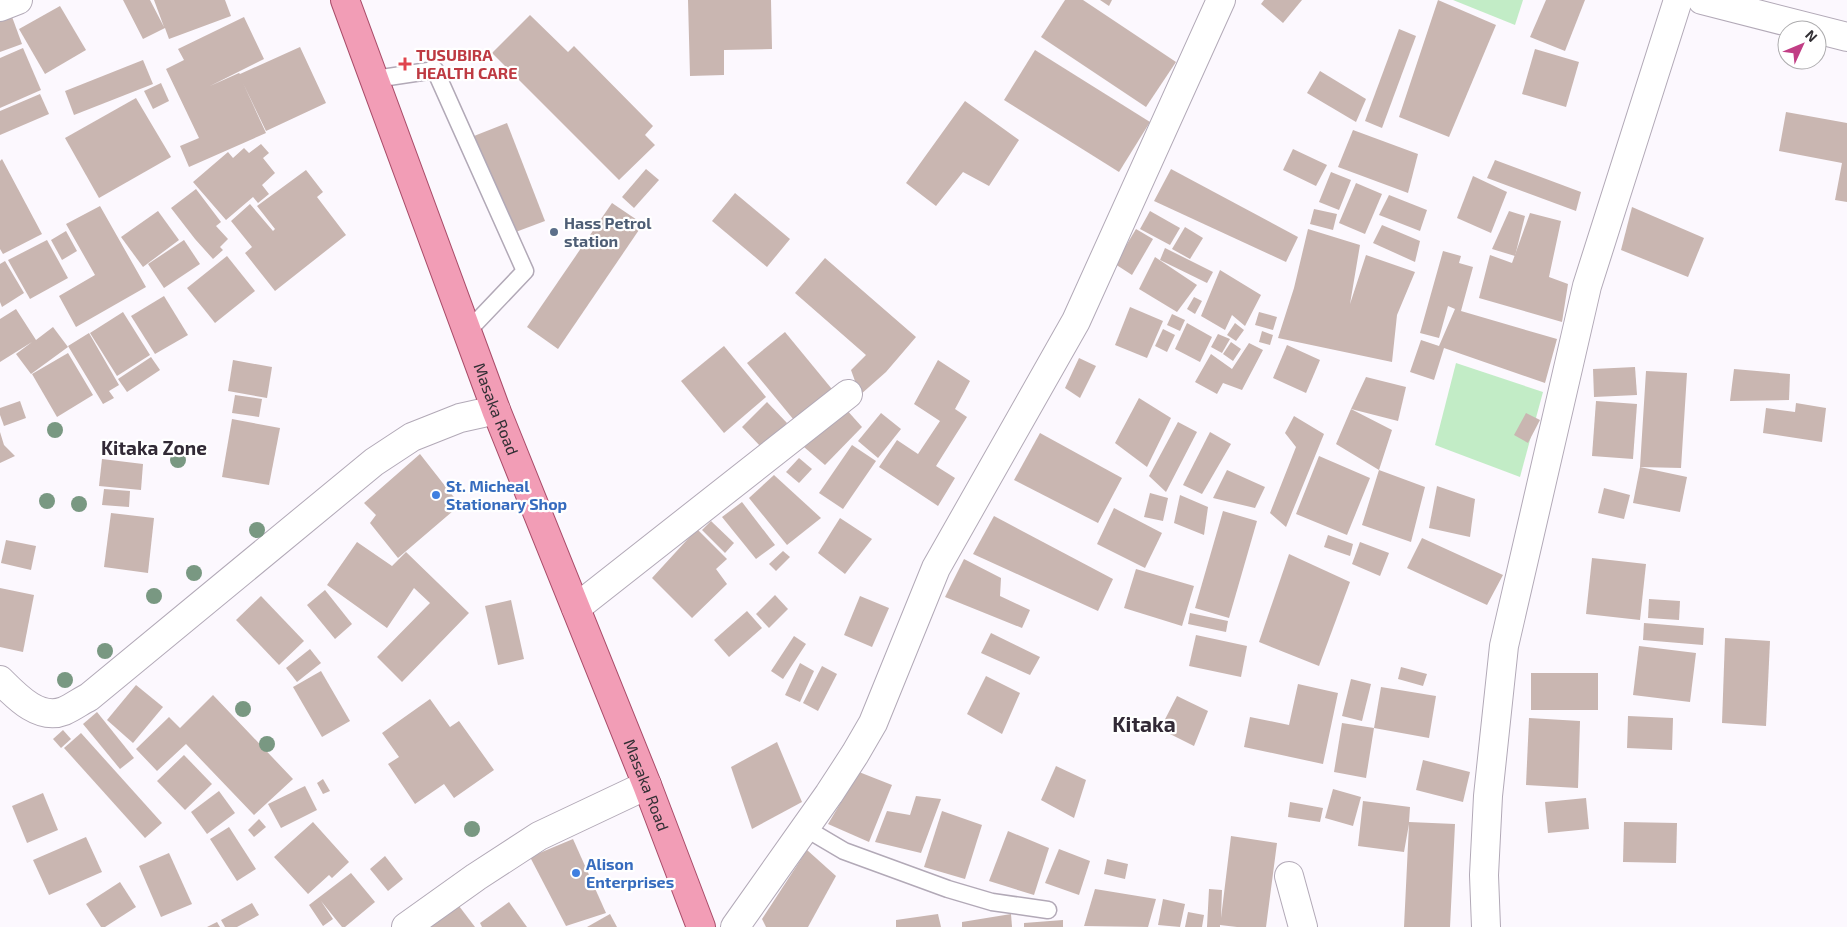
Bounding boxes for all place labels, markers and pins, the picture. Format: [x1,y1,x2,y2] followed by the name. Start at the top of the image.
[416,45,517,82] place label: TUSUBIRA HEALTH CARE
[398,57,412,71] marker: TUSUBIRA HEALTH CARE
[564,213,652,250] place label: Hass Petrol station
[548,226,560,238] marker: Hass Petrol station
[446,476,567,514] place label: St. Micheal Stationary Shop
[430,489,442,501] marker: St. Micheal Stationary Shop
[586,854,674,891] place label: Alison Enterprises
[570,867,582,879] marker: Alison Enterprises

